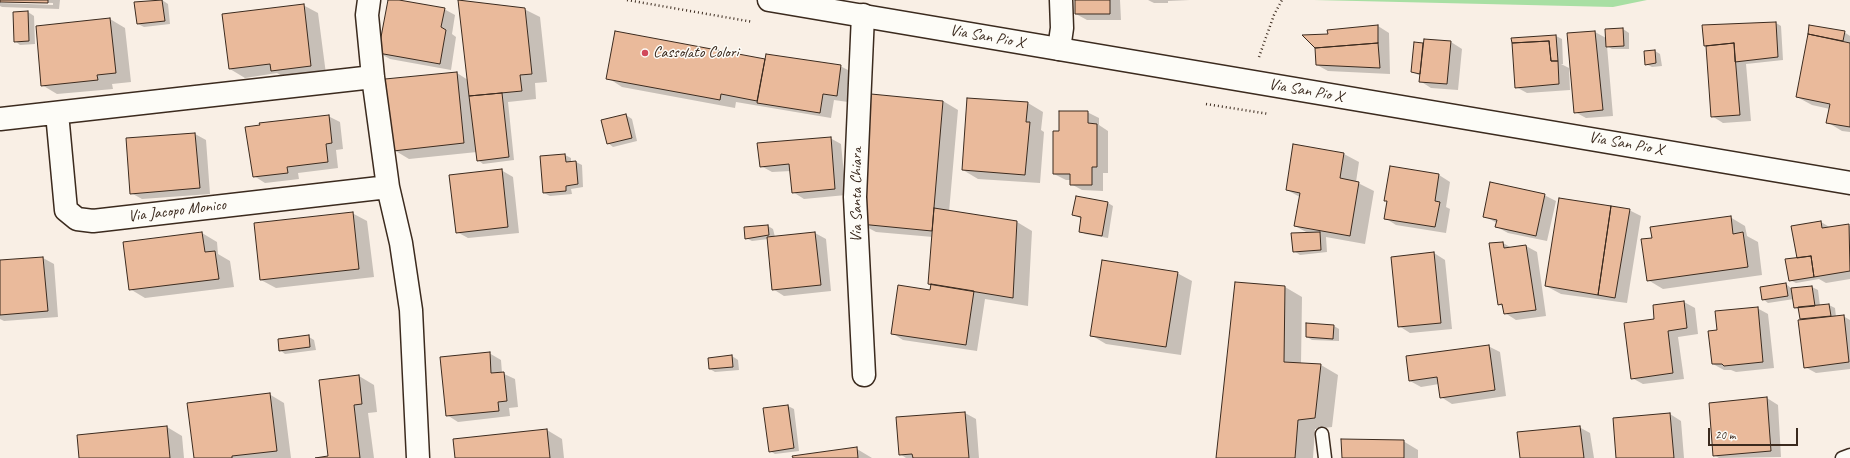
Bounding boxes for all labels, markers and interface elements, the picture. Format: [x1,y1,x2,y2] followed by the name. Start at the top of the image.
[948,21,1026,53] street label: Via San Pio X
[653,43,738,63] place label: Cassolato Colori
[640,48,650,58] marker: Cassolato Colori
[1267,75,1345,107] street label: Via San Pio X
[1587,128,1665,160] street label: Via San Pio X
[847,147,867,243] street label: Via Santa Chiara
[127,195,227,227] street label: Via Jacopo Monico
[1710,420,1800,446] scale bar
[1715,427,1735,443] text: 20 m

